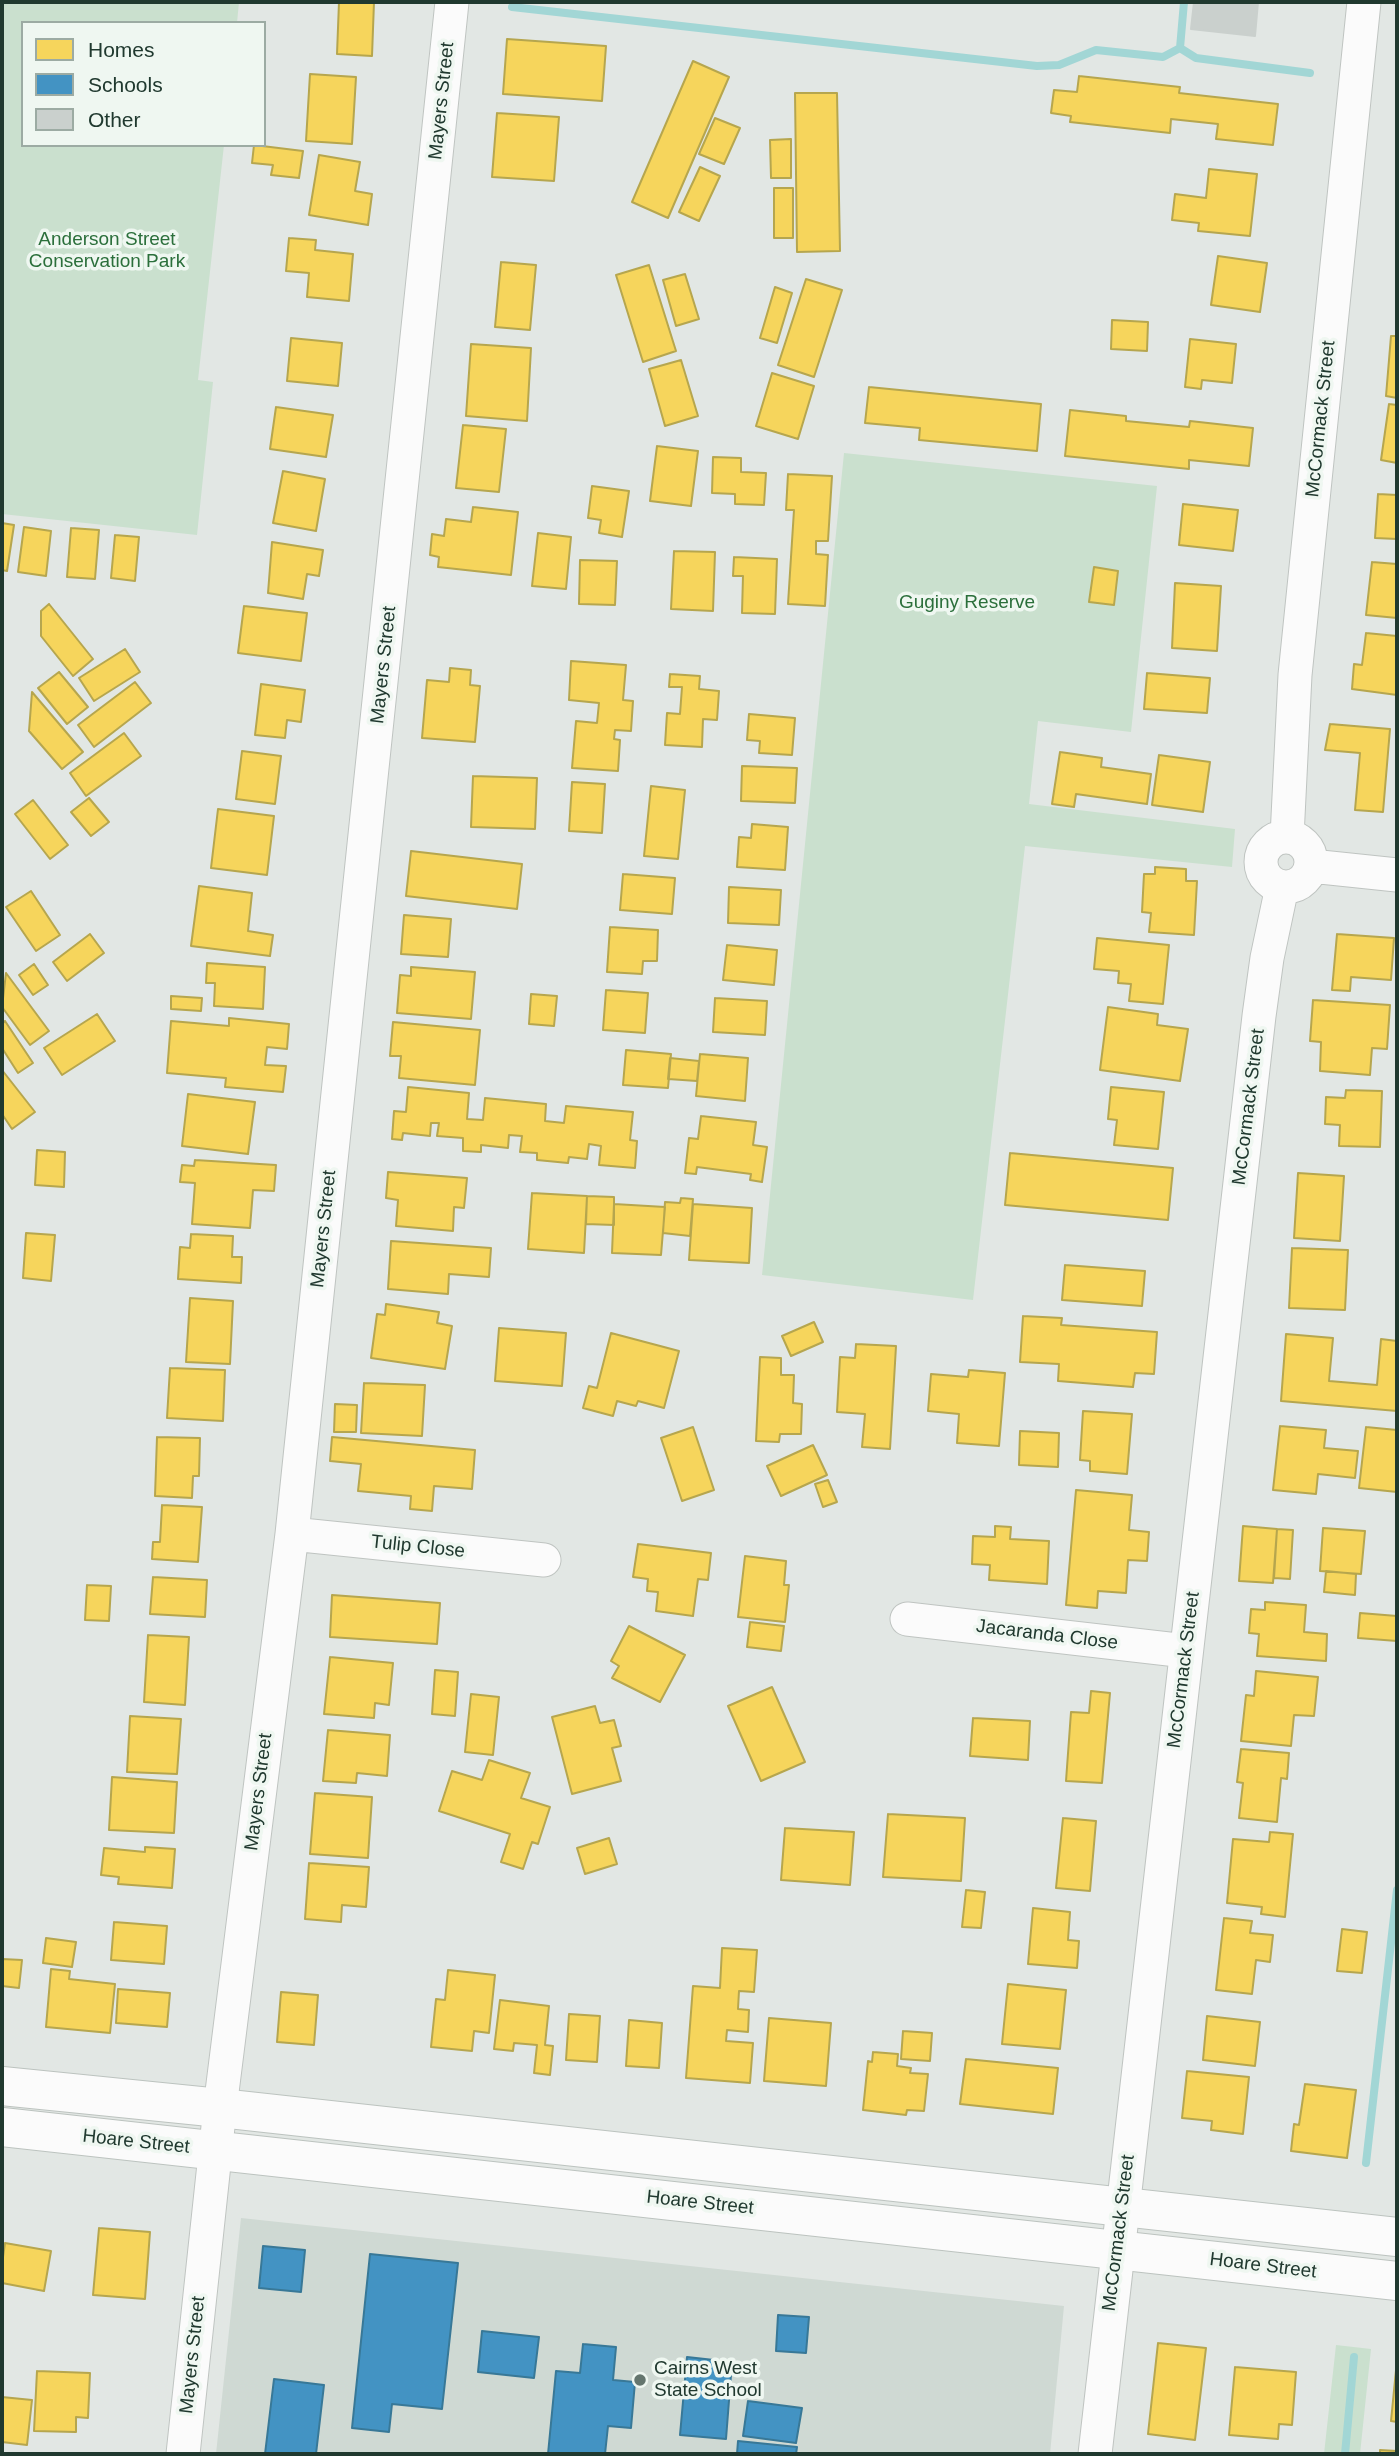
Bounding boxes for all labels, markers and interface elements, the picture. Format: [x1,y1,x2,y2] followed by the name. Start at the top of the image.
[21,21,266,147] legend
[88,38,155,61] text: Homes
[424,41,460,161] street label: Mayers Street
[88,73,163,96] text: Schools
[88,108,141,131] text: Other
[29,229,185,273] park label: Anderson Street Conservation Park
[1301,340,1341,498] street label: McCormack Street
[899,592,1035,614] park label: Guginy Reserve
[366,605,402,725] street label: Mayers Street
[1228,1028,1270,1186] street label: McCormack Street
[306,1169,342,1289] street label: Mayers Street
[370,1531,466,1563] street label: Tulip Close
[1163,1591,1205,1749] street label: McCormack Street
[975,1615,1119,1655] street label: Jacaranda Close
[240,1732,278,1852] street label: Mayers Street
[81,2125,191,2159] street label: Hoare Street
[1098,2154,1140,2312] street label: McCormack Street
[645,2186,755,2220] street label: Hoare Street
[1208,2248,1318,2284] street label: Hoare Street
[175,2295,211,2415] street label: Mayers Street
[654,2358,762,2402] place label: Cairns West State School
[632,2372,648,2388] marker: Cairns West State School

